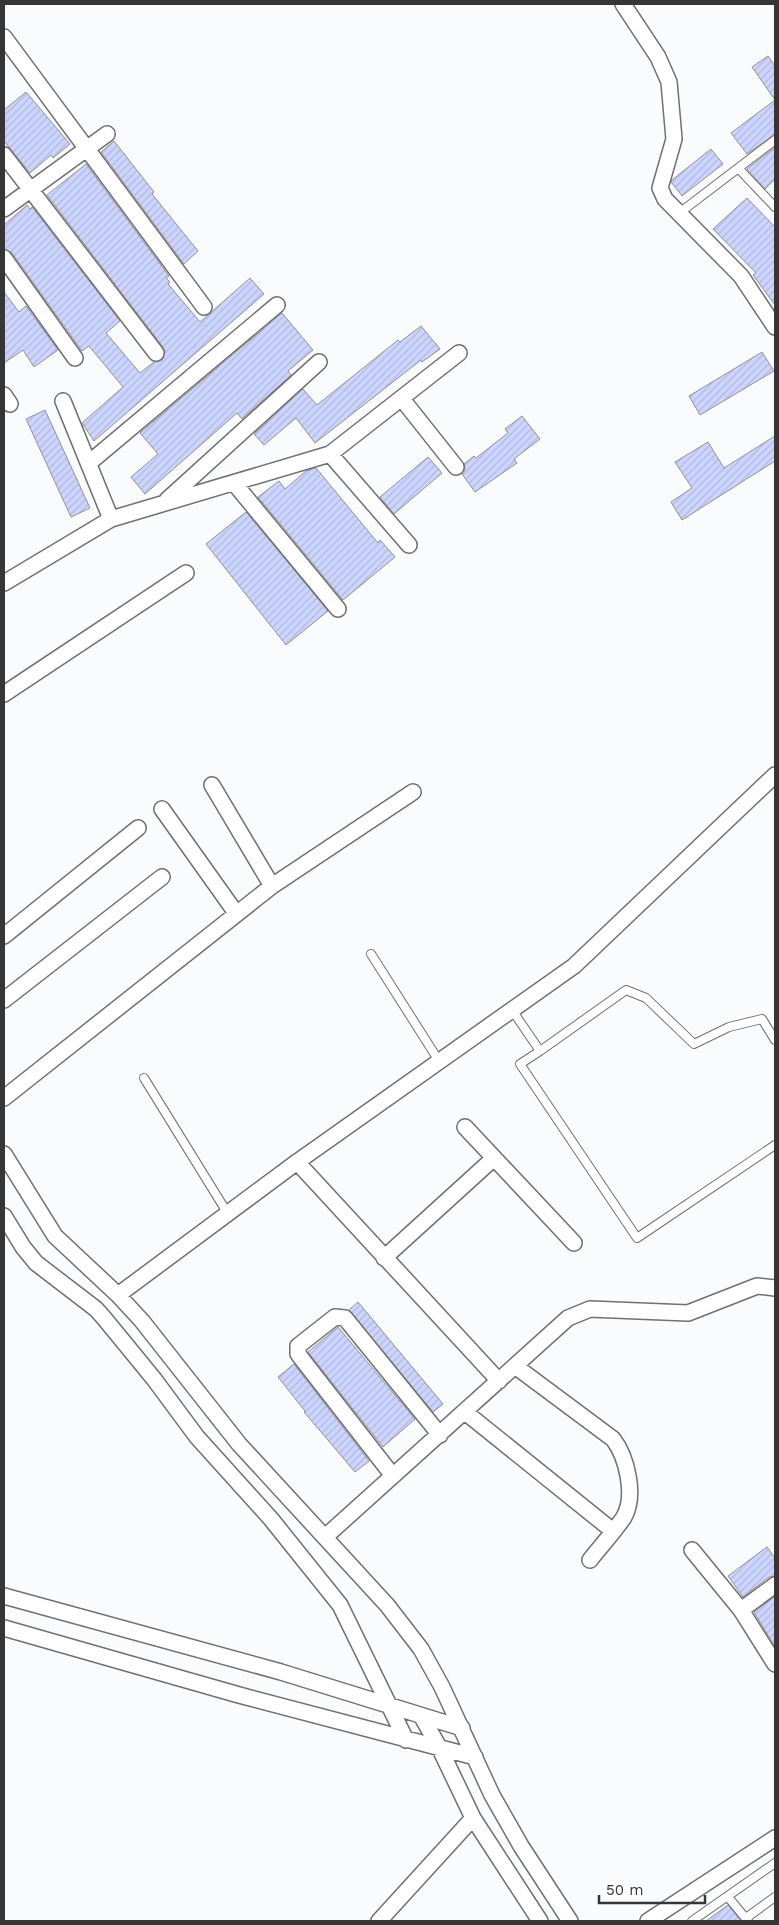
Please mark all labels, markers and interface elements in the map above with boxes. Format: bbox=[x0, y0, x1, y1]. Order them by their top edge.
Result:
scale bar bbox=[599, 1872, 705, 1904]
text: 50 m bbox=[606, 1881, 643, 1899]

